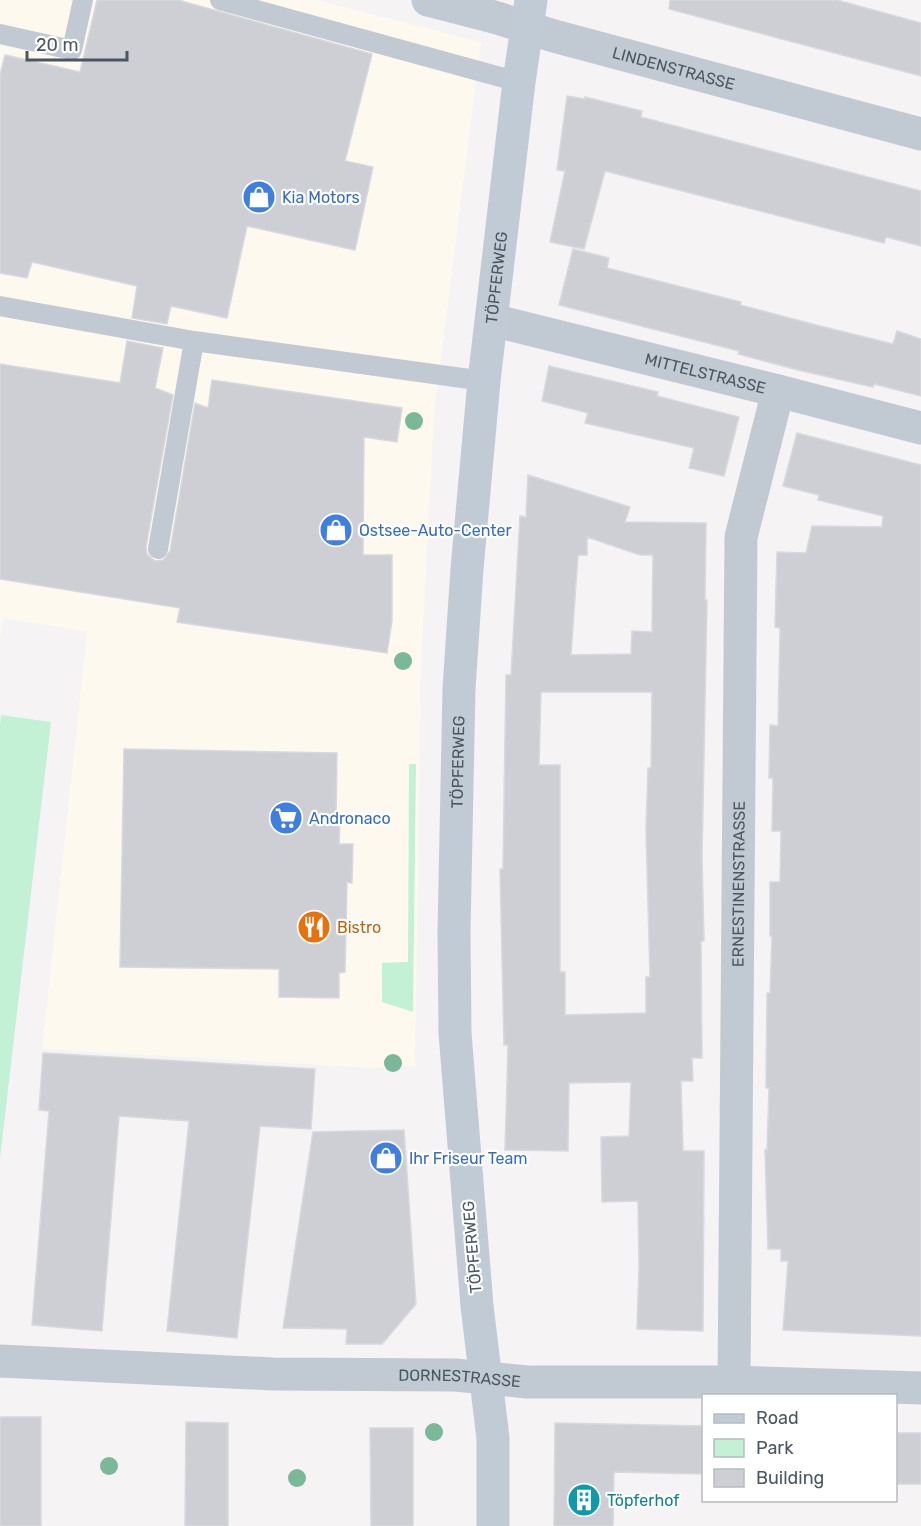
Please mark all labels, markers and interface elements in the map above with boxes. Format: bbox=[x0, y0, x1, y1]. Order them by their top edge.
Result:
scale bar bbox=[27, 24, 128, 62]
text: 20 m bbox=[36, 34, 78, 56]
street label: LINDENSTRASSE bbox=[610, 43, 737, 93]
shop icon: Kia Motors bbox=[241, 179, 277, 215]
place label: Kia Motors bbox=[282, 188, 360, 207]
street label: TÖPFERWEG bbox=[481, 230, 511, 325]
street label: MITTELSTRASSE bbox=[643, 349, 768, 397]
shop icon: Ostsee-Auto-Center bbox=[318, 512, 354, 548]
place label: Ostsee-Auto-Center bbox=[359, 521, 512, 540]
street label: TÖPFERWEG bbox=[447, 715, 468, 809]
supermarket icon: Andronaco bbox=[268, 800, 304, 836]
street label: ERNESTINENSTRASSE bbox=[728, 801, 748, 967]
place label: Andronaco bbox=[309, 809, 391, 828]
restaurant icon: Bistro bbox=[296, 909, 332, 945]
place label: Bistro bbox=[337, 918, 381, 937]
shop icon: Ihr Friseur Team bbox=[368, 1140, 404, 1176]
place label: Ihr Friseur Team bbox=[409, 1149, 528, 1168]
street label: TÖPFERWEG bbox=[458, 1200, 486, 1294]
street label: DORNESTRASSE bbox=[398, 1365, 522, 1391]
legend bbox=[702, 1394, 897, 1502]
text: Road bbox=[756, 1407, 799, 1429]
text: Park bbox=[756, 1437, 794, 1459]
text: Building bbox=[756, 1467, 824, 1489]
building icon: Töpferhof bbox=[566, 1482, 602, 1518]
place label: Töpferhof bbox=[607, 1491, 680, 1510]

